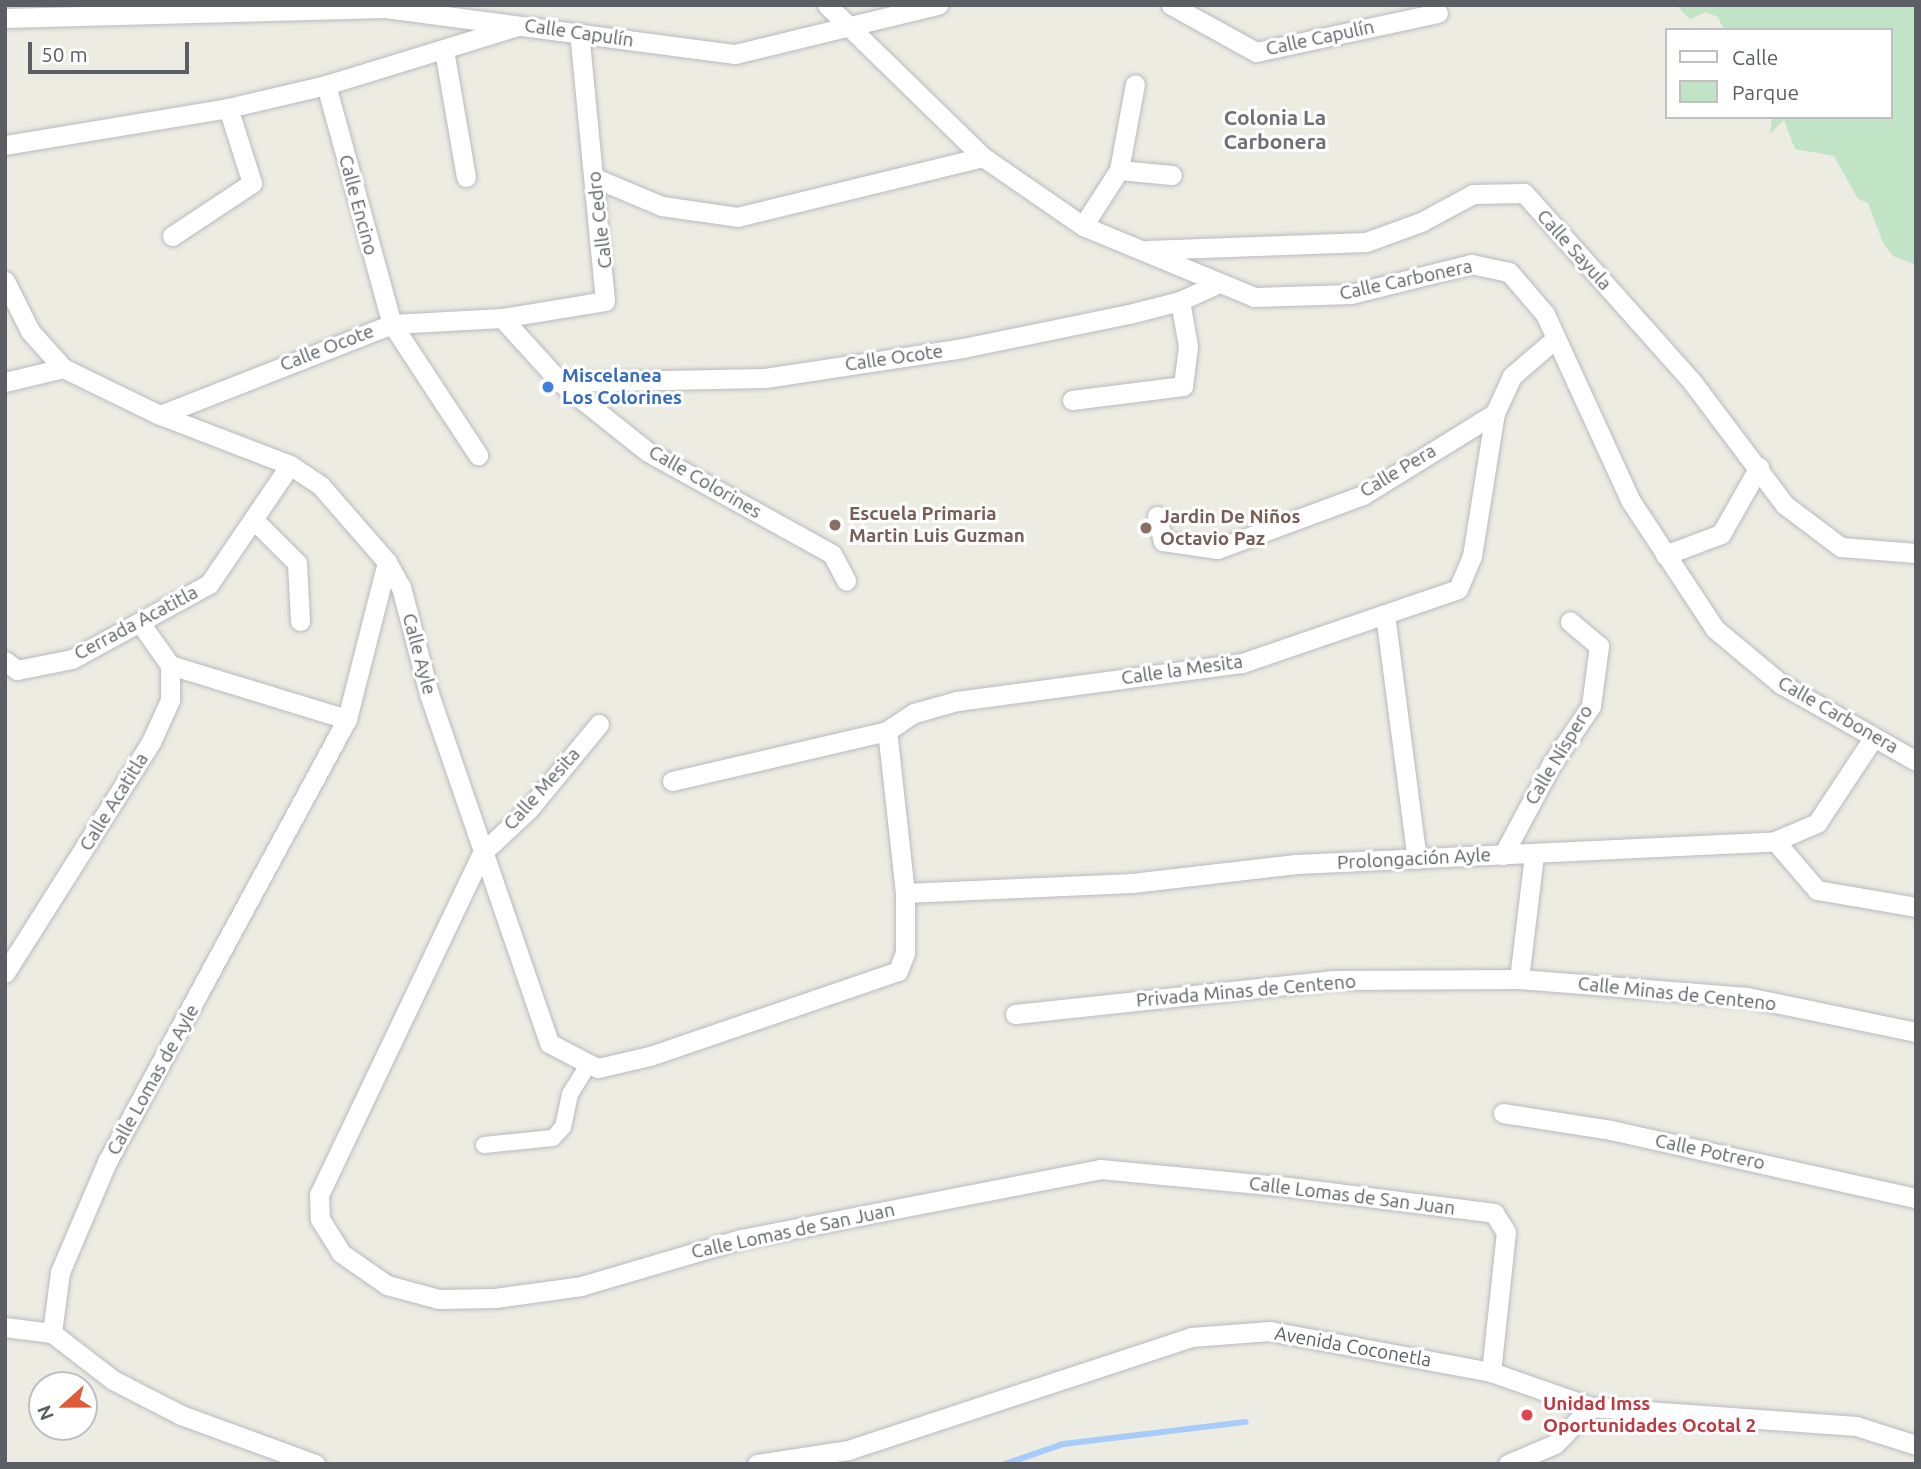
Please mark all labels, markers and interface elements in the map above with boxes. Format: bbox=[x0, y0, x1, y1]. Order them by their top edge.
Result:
street label: Calle Capulín bbox=[523, 14, 635, 52]
street label: Calle Capulín bbox=[1264, 15, 1376, 61]
scale bar bbox=[32, 28, 192, 72]
legend bbox=[1666, 28, 1893, 119]
text: 50 m bbox=[41, 42, 88, 66]
text: Calle bbox=[1732, 45, 1778, 69]
text: Parque bbox=[1732, 80, 1799, 104]
district label: Colonia La Carbonera bbox=[1223, 104, 1327, 154]
street label: Calle Encino bbox=[334, 152, 382, 258]
street label: Calle Cedro bbox=[583, 170, 617, 270]
street label: Calle Sayula bbox=[1532, 205, 1616, 295]
street label: Calle Carbonera bbox=[1337, 255, 1475, 305]
street label: Calle Ocote bbox=[277, 320, 377, 376]
street label: Calle Ocote bbox=[844, 340, 944, 376]
place label: Miscelanea Los Colorines bbox=[562, 365, 682, 409]
marker: Miscelanea Los Colorines bbox=[540, 379, 556, 395]
street label: Calle Pera bbox=[1356, 439, 1440, 503]
street label: Calle Colorines bbox=[645, 441, 765, 523]
place label: Escuela Primaria Martin Luis Guzman bbox=[849, 503, 1025, 547]
place label: Jardin De Niños Octavio Paz bbox=[1160, 506, 1300, 550]
marker: Escuela Primaria Martin Luis Guzman bbox=[827, 517, 843, 533]
marker: Jardin De Niños Octavio Paz bbox=[1138, 520, 1154, 536]
street label: Cerrada Acatitla bbox=[70, 581, 202, 665]
street label: Calle Ayle bbox=[397, 611, 441, 697]
street label: Calle la Mesita bbox=[1120, 650, 1244, 690]
street label: Calle Carbonera bbox=[1774, 671, 1902, 759]
street label: Calle Níspero bbox=[1520, 701, 1598, 809]
street label: Calle Mesita bbox=[499, 743, 585, 835]
street label: Calle Acatitla bbox=[75, 749, 153, 855]
street label: Prolongación Ayle bbox=[1337, 844, 1491, 874]
street label: Privada Minas de Centeno bbox=[1135, 970, 1357, 1012]
street label: Calle Minas de Centeno bbox=[1577, 972, 1777, 1016]
street label: Calle Lomas de Ayle bbox=[102, 1001, 204, 1159]
street label: Calle Potrero bbox=[1653, 1129, 1767, 1175]
street label: Calle Lomas de San Juan bbox=[1248, 1172, 1456, 1220]
street label: Calle Lomas de San Juan bbox=[689, 1198, 897, 1264]
street label: Avenida Coconetla bbox=[1273, 1322, 1433, 1372]
north arrow bbox=[28, 1371, 98, 1441]
place label: Unidad Imss Oportunidades Ocotal 2 bbox=[1543, 1393, 1756, 1437]
text: N bbox=[32, 1402, 58, 1423]
marker: Unidad Imss Oportunidades Ocotal 2 bbox=[1517, 1405, 1537, 1425]

